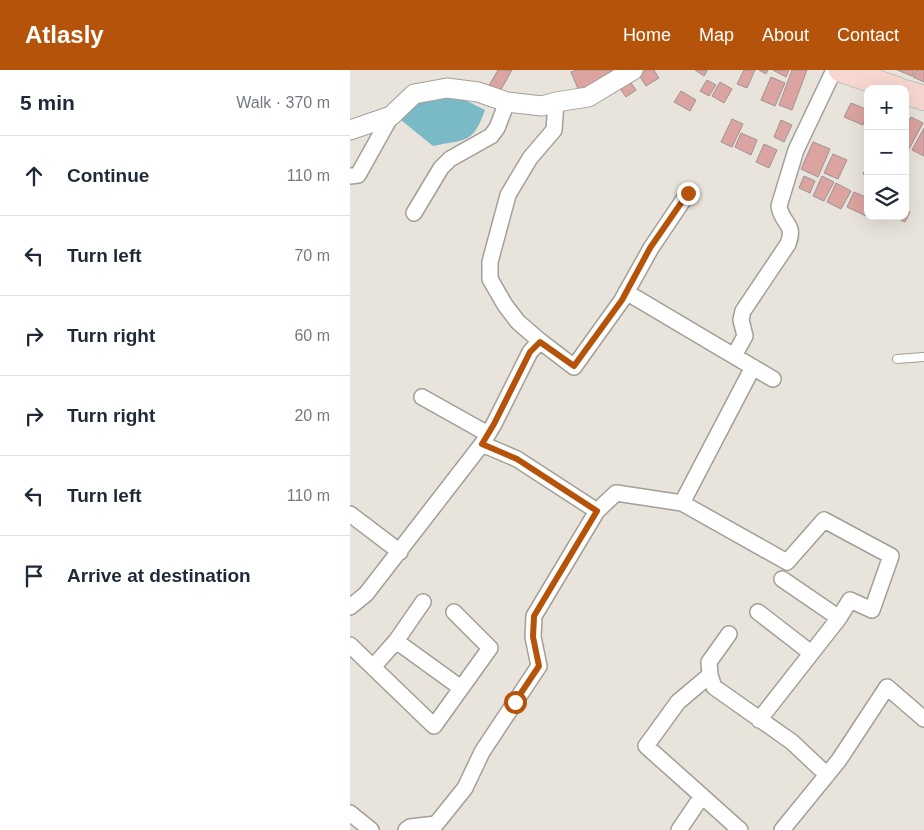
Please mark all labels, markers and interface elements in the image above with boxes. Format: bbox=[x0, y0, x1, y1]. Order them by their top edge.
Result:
text: Atlasly bbox=[25, 21, 104, 48]
text: Home bbox=[623, 25, 671, 45]
text: Map bbox=[699, 25, 734, 45]
text: About bbox=[762, 25, 809, 45]
text: Contact bbox=[837, 25, 899, 45]
map controls bbox=[864, 85, 909, 220]
button: + bbox=[864, 85, 909, 130]
text: 5 min bbox=[20, 91, 75, 114]
text: Walk · 370 m bbox=[236, 94, 330, 111]
button: − bbox=[864, 130, 909, 175]
icon: ahead bbox=[20, 162, 48, 190]
text: Continue bbox=[67, 165, 149, 186]
text: 110 m bbox=[287, 167, 330, 184]
button: layers bbox=[864, 175, 909, 220]
route end bbox=[677, 182, 700, 205]
icon: left bbox=[20, 242, 48, 270]
text: Turn left bbox=[67, 245, 142, 266]
text: 70 m bbox=[294, 247, 330, 264]
icon: right bbox=[20, 322, 48, 350]
text: Turn right bbox=[67, 325, 155, 346]
text: 60 m bbox=[294, 327, 330, 344]
icon: right bbox=[20, 402, 48, 430]
text: Turn right bbox=[67, 405, 155, 426]
text: 20 m bbox=[294, 407, 330, 424]
icon: left bbox=[20, 482, 48, 510]
text: Turn left bbox=[67, 485, 142, 506]
text: 110 m bbox=[287, 487, 330, 504]
icon: arrive bbox=[20, 562, 48, 590]
text: Arrive at destination bbox=[67, 565, 251, 586]
route start bbox=[504, 691, 527, 714]

